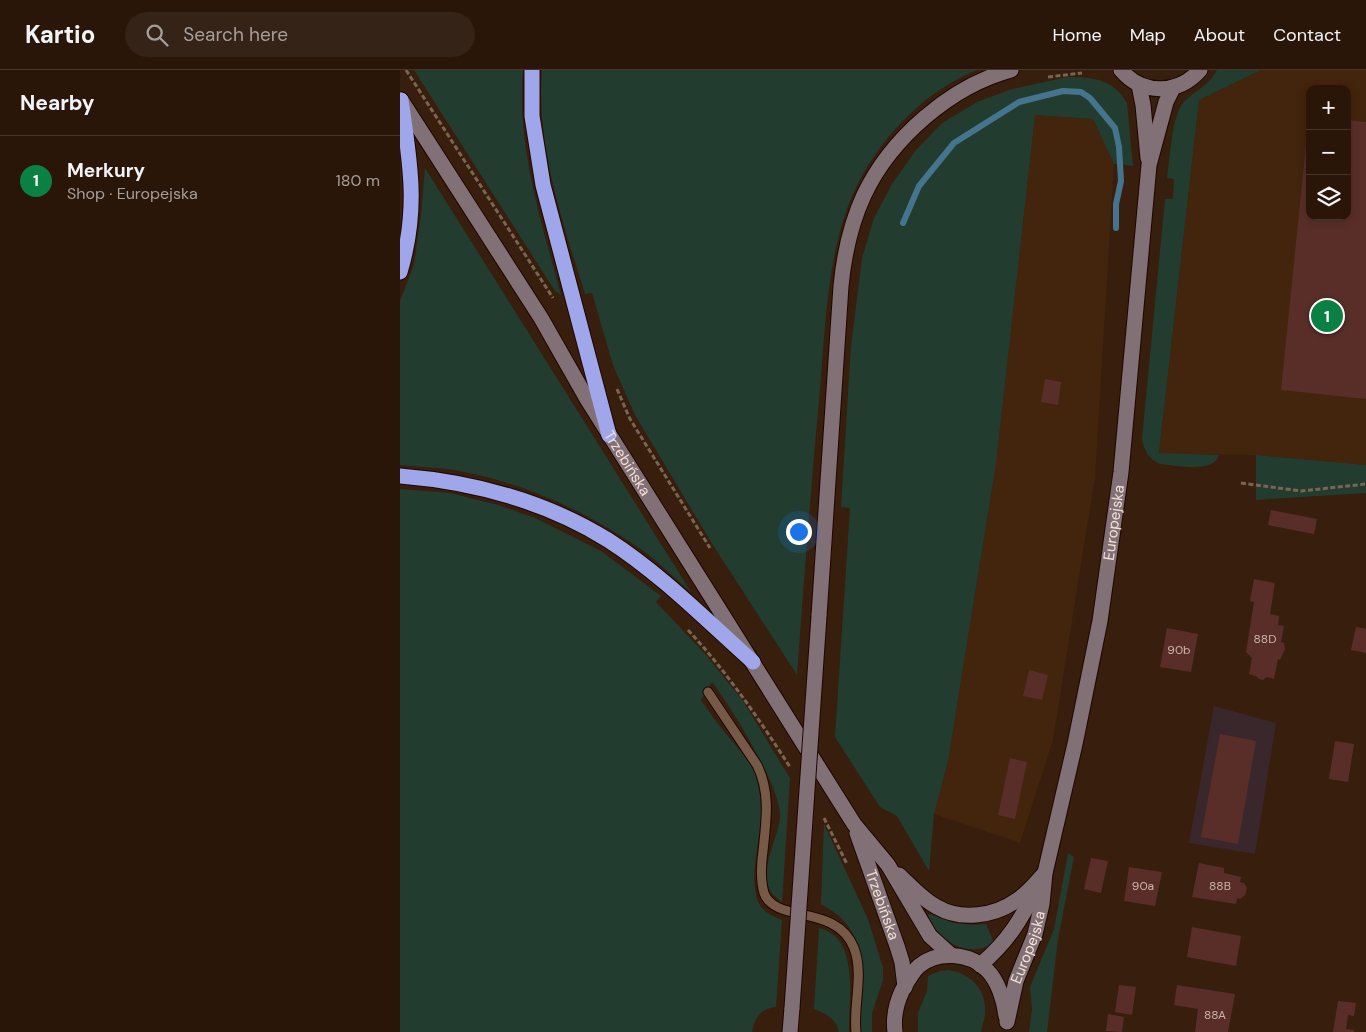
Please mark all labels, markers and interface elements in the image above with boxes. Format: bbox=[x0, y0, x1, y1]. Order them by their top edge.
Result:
search box bbox=[125, 12, 475, 57]
text: Kartio bbox=[25, 19, 95, 50]
icon: search bbox=[143, 21, 171, 49]
text: Search here bbox=[183, 22, 288, 47]
text: Home bbox=[1052, 23, 1102, 47]
text: Map bbox=[1130, 23, 1166, 47]
text: About bbox=[1194, 23, 1245, 47]
text: Contact bbox=[1273, 23, 1341, 47]
map controls bbox=[1306, 85, 1351, 220]
button: + bbox=[1306, 85, 1351, 130]
text: Nearby bbox=[20, 89, 94, 117]
button: − bbox=[1306, 130, 1351, 175]
text: Merkury bbox=[67, 158, 145, 183]
text: 1 bbox=[33, 170, 39, 191]
text: 180 m bbox=[336, 170, 380, 191]
button: layers bbox=[1306, 175, 1351, 220]
text: Shop · Europejska bbox=[67, 183, 198, 204]
pin: 1 bbox=[1311, 297, 1343, 335]
street label: Trzebińska bbox=[599, 427, 655, 500]
street label: Europejska bbox=[1099, 483, 1129, 562]
your location bbox=[786, 519, 812, 545]
house number: 88D bbox=[1254, 631, 1276, 647]
house number: 90b bbox=[1167, 642, 1191, 658]
street label: Trzebińska bbox=[861, 867, 904, 943]
house number: 90a bbox=[1132, 878, 1154, 894]
house number: 88B bbox=[1209, 878, 1231, 894]
street label: Europejska bbox=[1006, 909, 1050, 987]
house number: 88A bbox=[1204, 1007, 1226, 1023]

